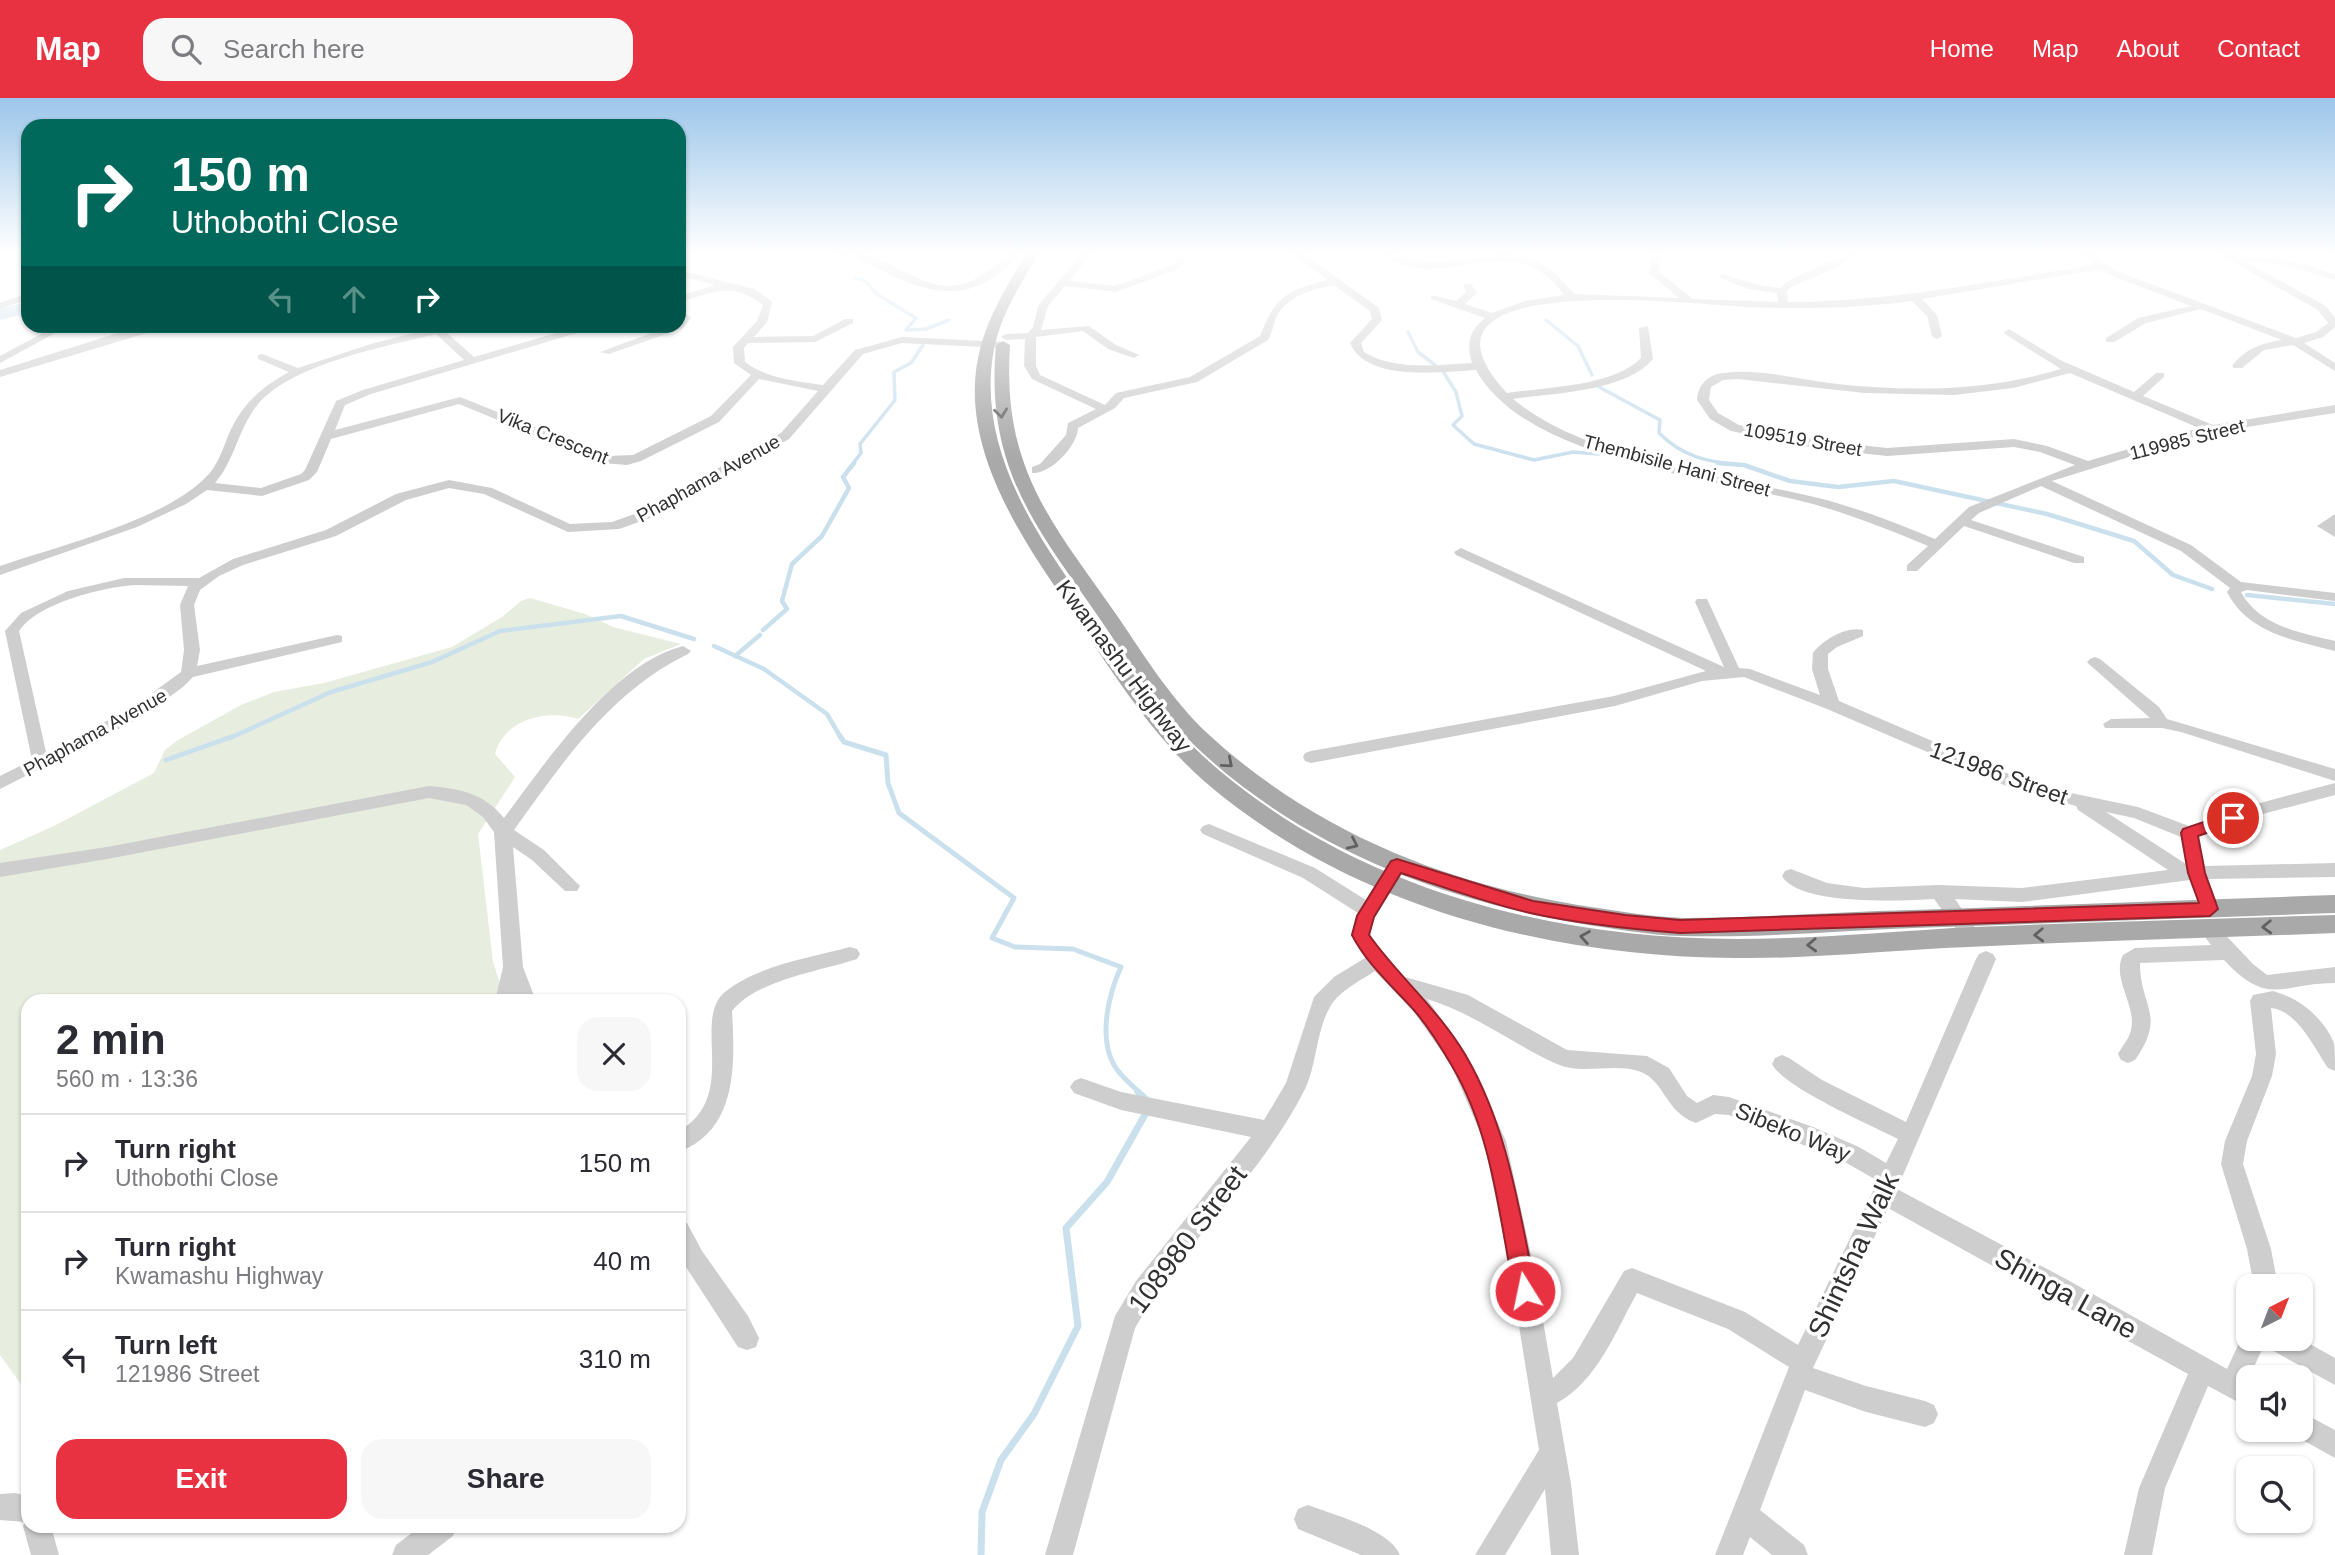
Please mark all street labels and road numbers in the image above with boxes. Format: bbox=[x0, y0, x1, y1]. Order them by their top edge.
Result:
street label: Vika Crescent bbox=[494, 405, 612, 469]
street label: 119985 Street bbox=[2127, 415, 2248, 464]
street label: 109519 Street bbox=[1742, 419, 1864, 460]
street label: Phaphama Avenue bbox=[633, 430, 783, 526]
street label: Thembisile Hani Street bbox=[1581, 430, 1773, 501]
street label: Kwamashu Highway bbox=[1051, 575, 1197, 757]
street label: Phaphama Avenue bbox=[20, 684, 170, 780]
street label: 121986 Street bbox=[1927, 736, 2072, 810]
street label: Sibeko Way bbox=[1732, 1097, 1855, 1167]
street label: 108980 Street bbox=[1122, 1160, 1253, 1319]
street label: Shintsha Walk bbox=[1802, 1167, 1906, 1342]
street label: Shinga Lane bbox=[1989, 1242, 2142, 1345]

